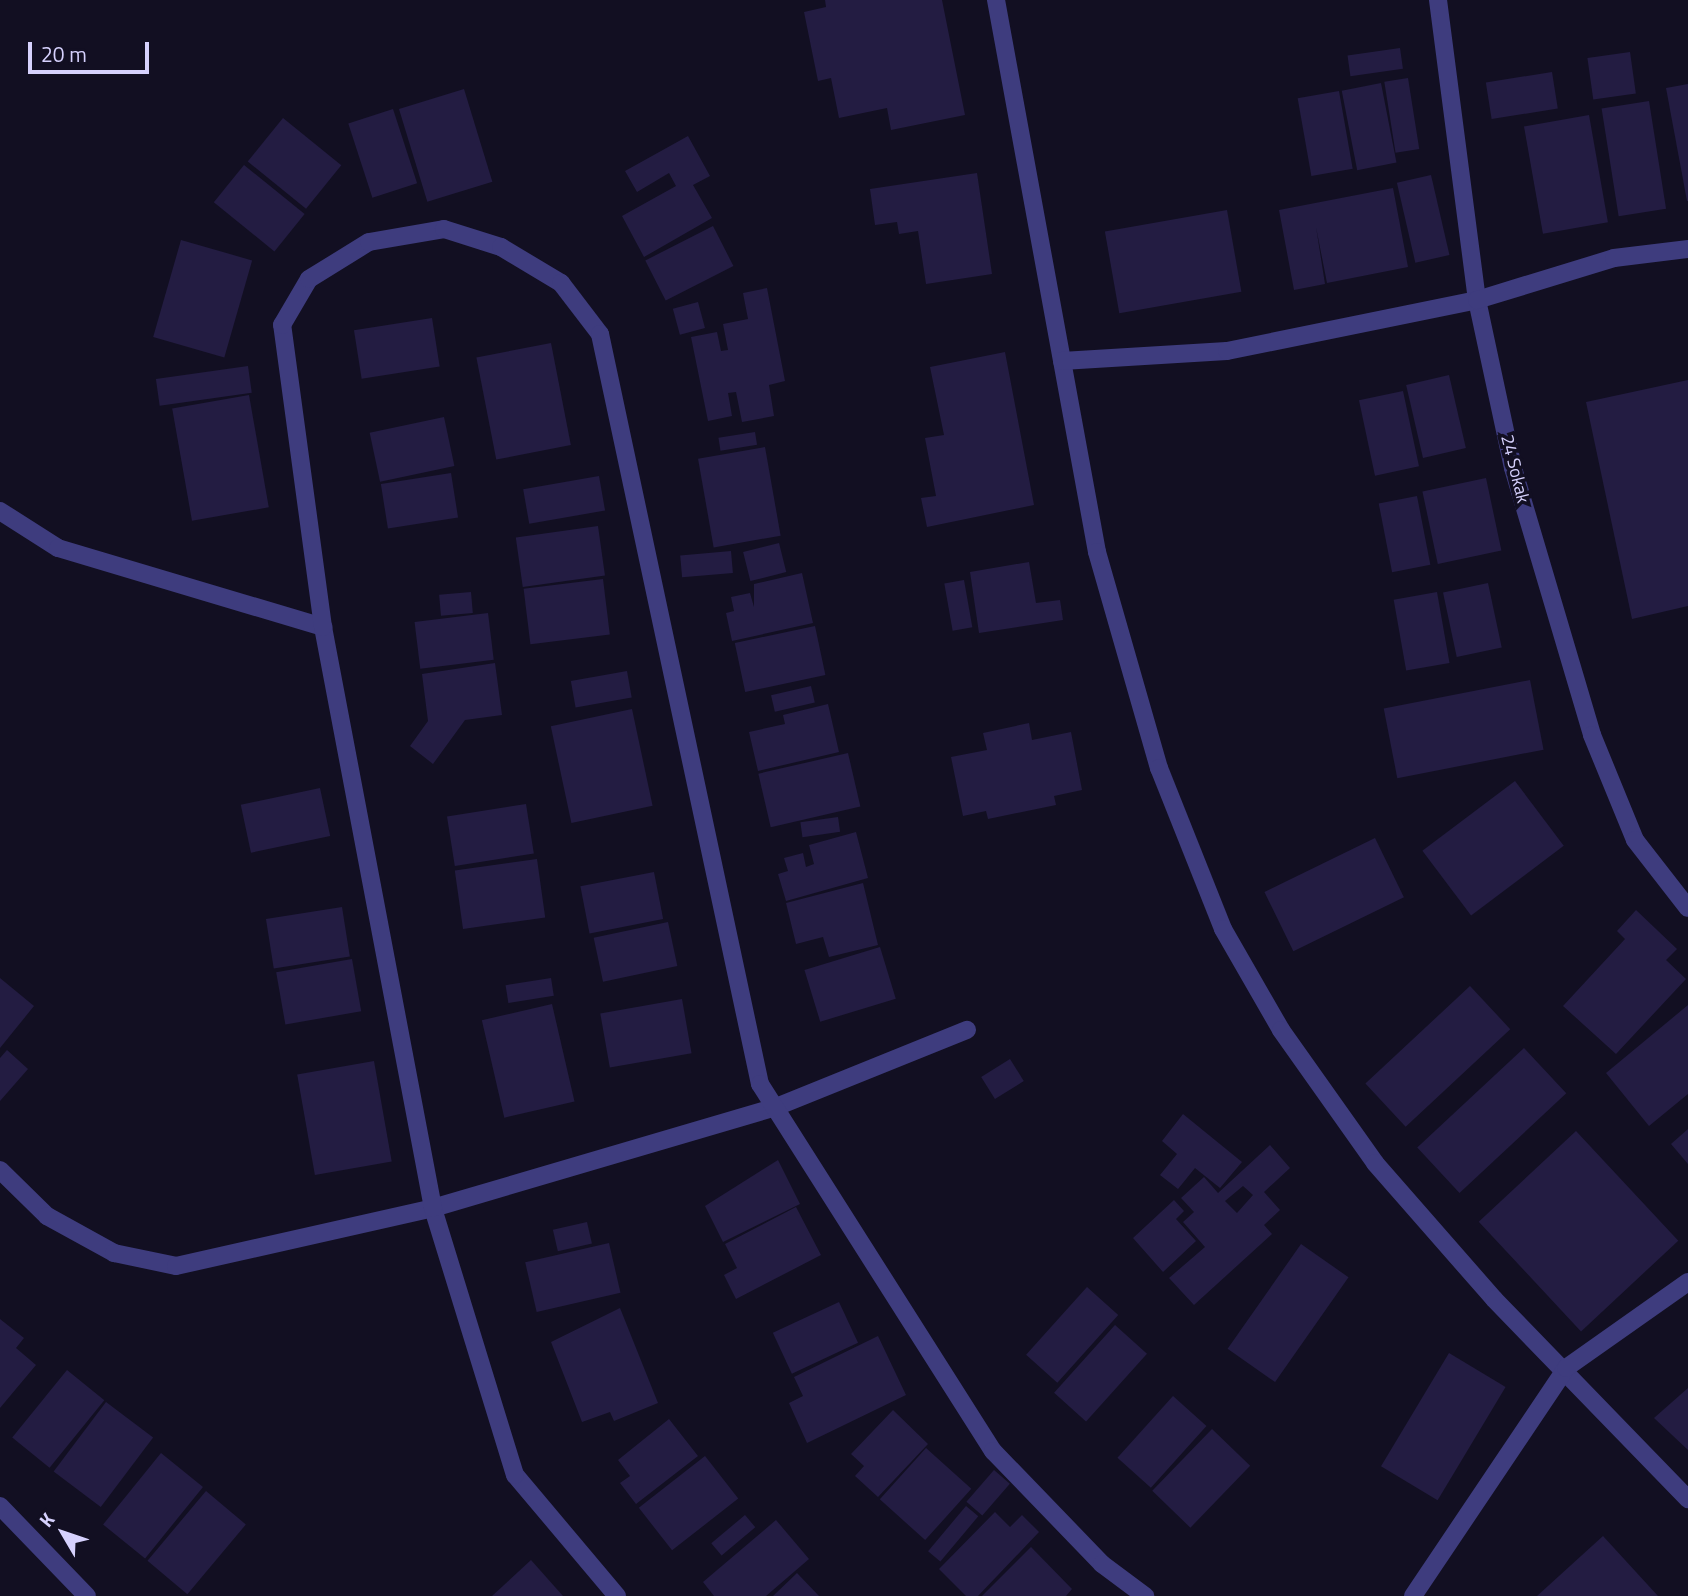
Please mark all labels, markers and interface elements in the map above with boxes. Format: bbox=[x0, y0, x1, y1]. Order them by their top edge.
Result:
scale bar bbox=[32, 28, 152, 72]
text: 20 m bbox=[41, 38, 87, 70]
street label: 24 Sokak bbox=[1496, 433, 1534, 505]
north arrow bbox=[28, 1498, 98, 1568]
text: K bbox=[31, 1506, 61, 1533]

